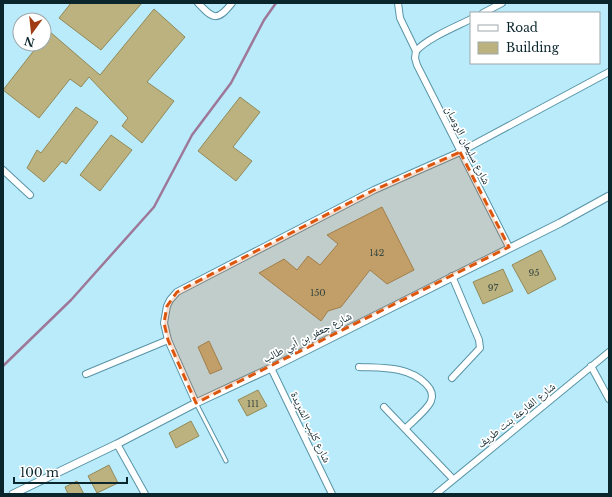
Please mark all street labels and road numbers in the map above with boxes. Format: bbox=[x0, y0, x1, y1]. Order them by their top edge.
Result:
street label: شارع سليمان الروسان bbox=[442, 104, 494, 186]
street label: شارع جعفر بن أبي طالب bbox=[260, 309, 355, 367]
street label: شارع الفارعة بنت طريف bbox=[474, 379, 558, 451]
street label: شارع كليب الشريدة bbox=[288, 389, 334, 465]

